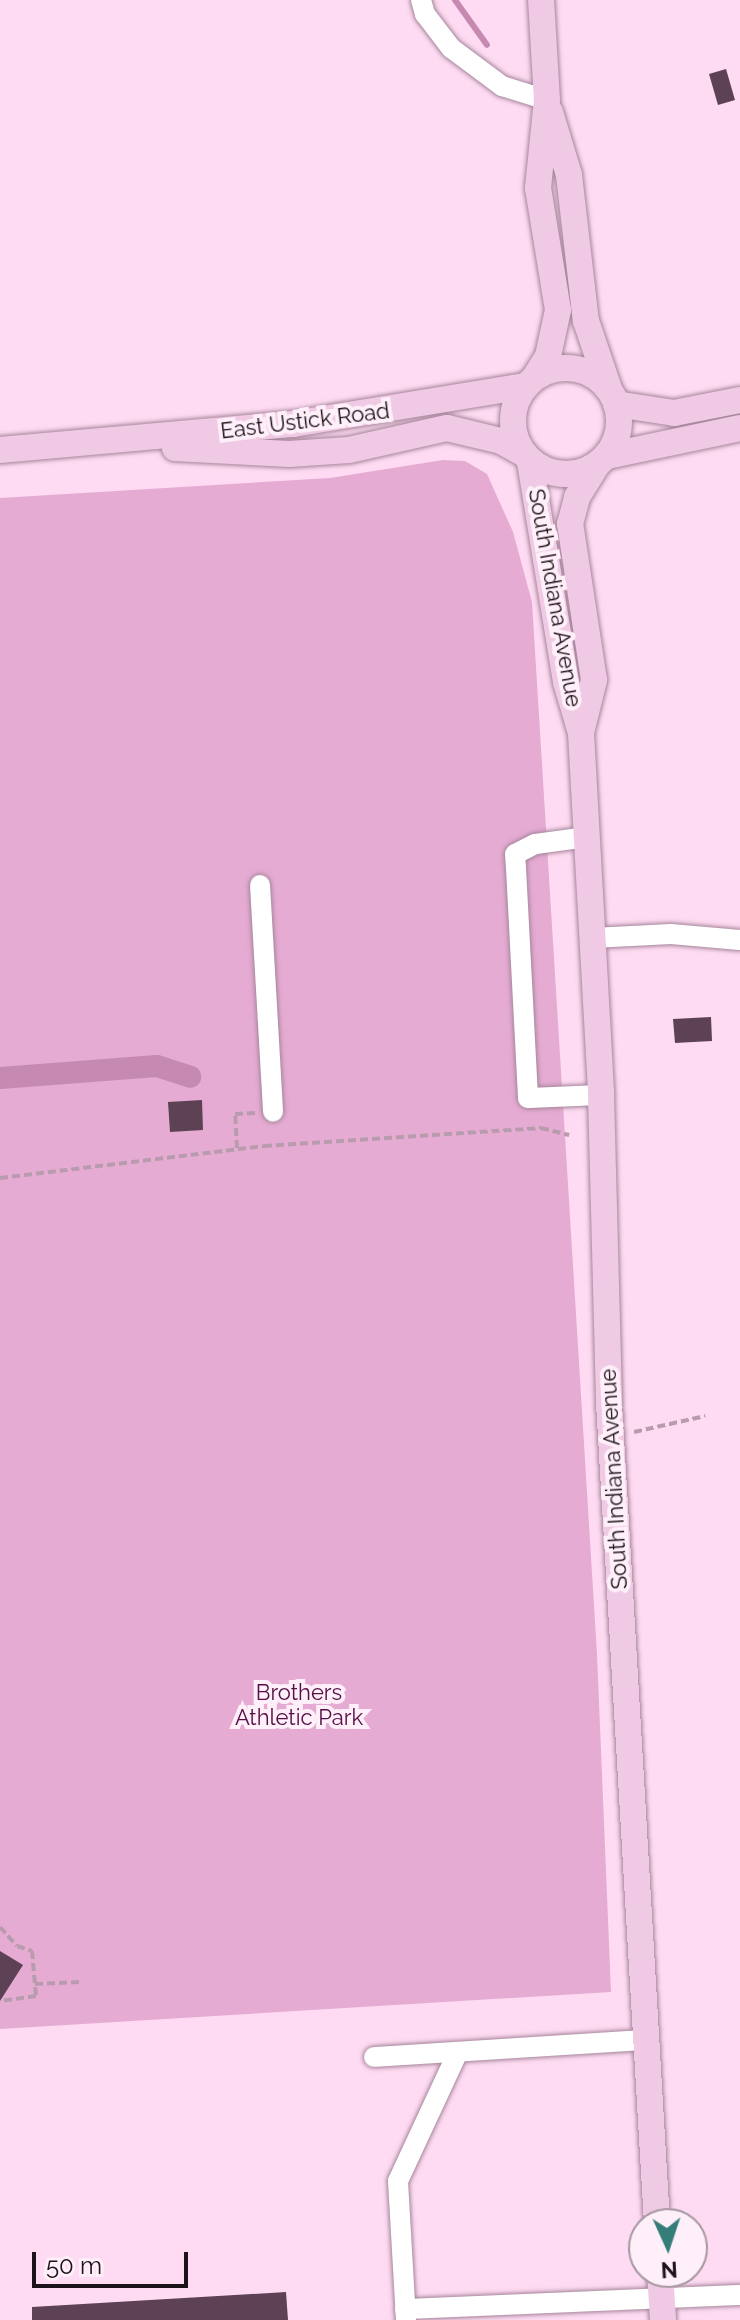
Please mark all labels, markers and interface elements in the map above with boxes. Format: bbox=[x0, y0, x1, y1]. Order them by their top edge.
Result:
street label: East Ustick Road bbox=[219, 398, 391, 444]
street label: South Indiana Avenue bbox=[523, 487, 587, 709]
street label: South Indiana Avenue bbox=[595, 1368, 633, 1590]
park label: Brothers Athletic Park bbox=[235, 1679, 363, 1730]
north arrow bbox=[628, 2208, 708, 2288]
scale bar bbox=[36, 2236, 192, 2286]
text: 50 m bbox=[46, 2251, 102, 2280]
text: N bbox=[660, 2257, 678, 2283]

